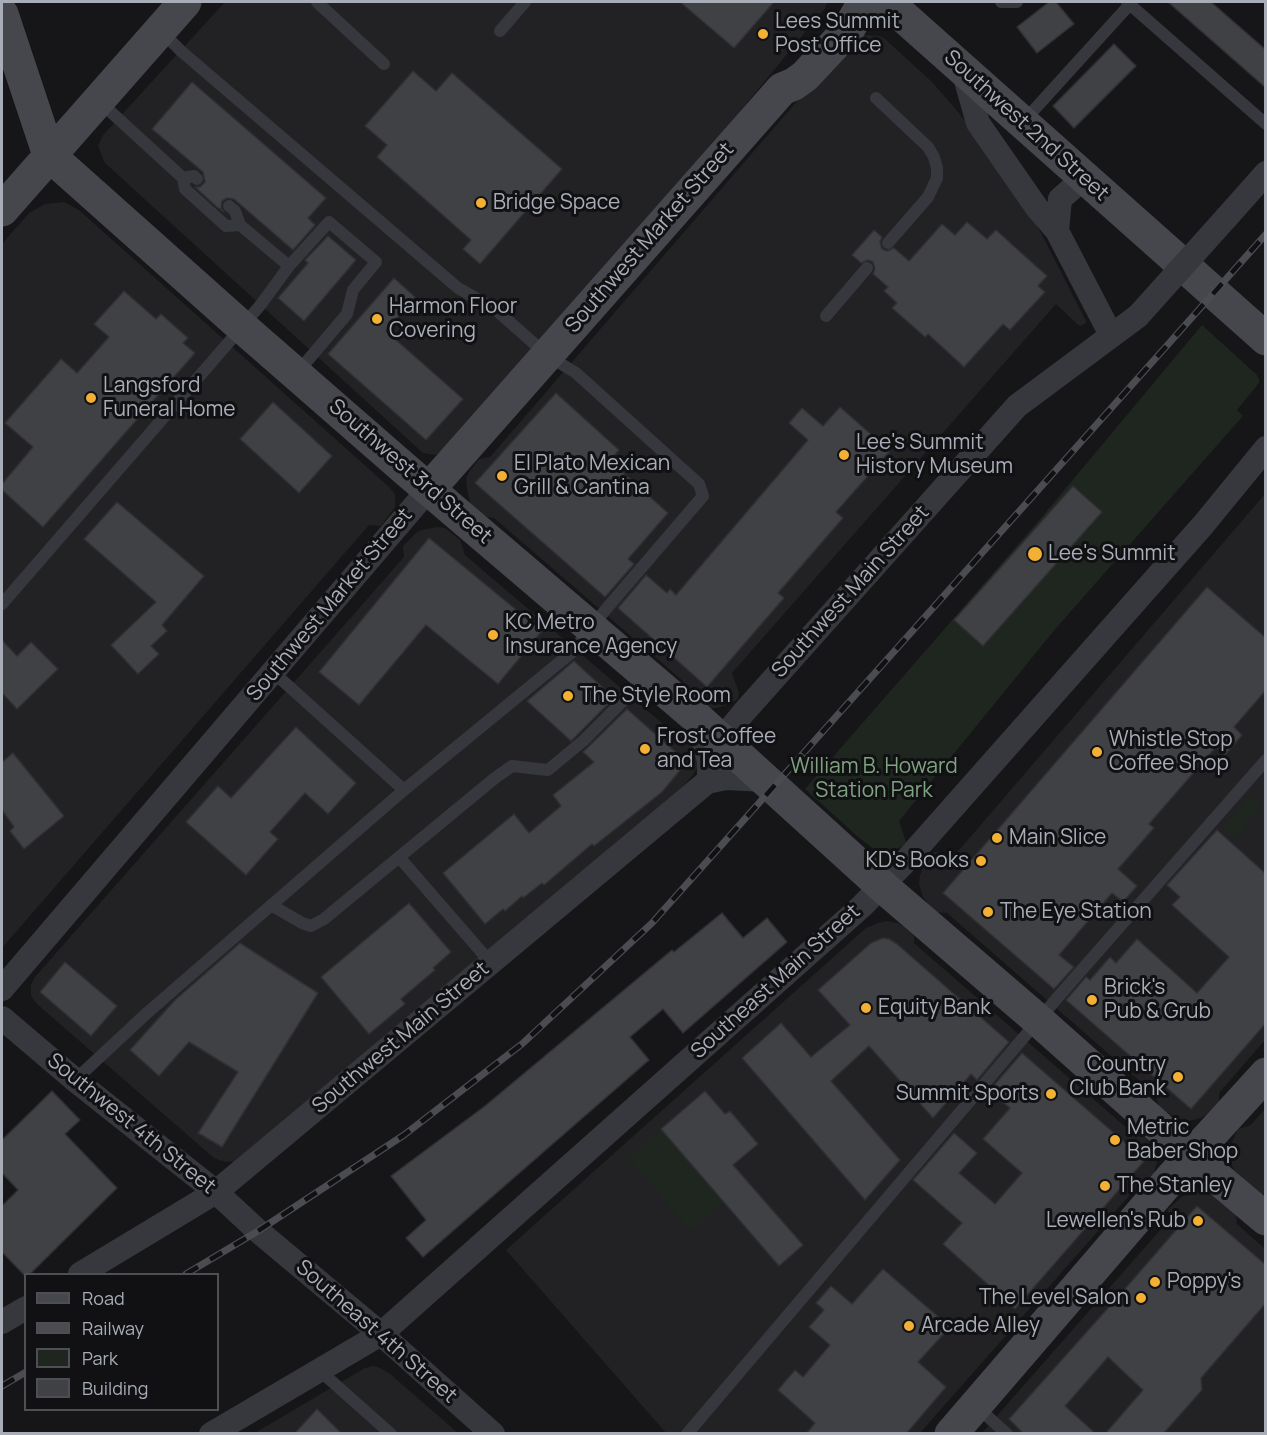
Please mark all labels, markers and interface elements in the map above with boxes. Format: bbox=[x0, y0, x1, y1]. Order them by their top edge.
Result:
place label: Lees Summit Post Office bbox=[775, 9, 900, 59]
marker: Lees Summit Post Office bbox=[756, 27, 770, 41]
street label: Southwest 2nd Street bbox=[938, 45, 1114, 207]
street label: Southwest Market Street bbox=[560, 138, 740, 338]
place label: Bridge Space bbox=[493, 190, 620, 216]
marker: Bridge Space bbox=[474, 196, 488, 210]
place label: Harmon Floor Covering bbox=[389, 294, 517, 344]
marker: Harmon Floor Covering bbox=[370, 312, 384, 326]
place label: Langsford Funeral Home bbox=[103, 373, 235, 423]
marker: Langsford Funeral Home bbox=[84, 391, 98, 405]
street label: Southwest 3rd Street bbox=[323, 394, 497, 550]
place label: Lee's Summit History Museum bbox=[856, 430, 1013, 480]
marker: Lee's Summit History Museum bbox=[837, 448, 851, 462]
place label: El Plato Mexican Grill & Cantina bbox=[514, 451, 670, 501]
marker: El Plato Mexican Grill & Cantina bbox=[495, 469, 509, 483]
street label: Southwest Main Street bbox=[767, 501, 935, 683]
street label: Southwest Market Street bbox=[242, 503, 418, 707]
place label: Lee's Summit bbox=[1048, 541, 1176, 567]
marker: Lee's Summit bbox=[1026, 545, 1044, 563]
place label: KC Metro Insurance Agency bbox=[505, 610, 677, 660]
marker: KC Metro Insurance Agency bbox=[486, 628, 500, 642]
place label: The Style Room bbox=[580, 683, 731, 709]
marker: The Style Room bbox=[561, 689, 575, 703]
place label: Frost Coffee and Tea bbox=[657, 724, 776, 774]
place label: Whistle Stop Coffee Shop bbox=[1109, 727, 1233, 777]
marker: Frost Coffee and Tea bbox=[638, 742, 652, 756]
marker: Whistle Stop Coffee Shop bbox=[1090, 745, 1104, 759]
park label: William B. Howard Station Park bbox=[790, 754, 958, 804]
place label: Main Slice bbox=[1009, 825, 1106, 851]
marker: Main Slice bbox=[990, 831, 1004, 845]
place label: KD's Books bbox=[865, 848, 969, 874]
marker: KD's Books bbox=[974, 854, 988, 868]
street label: Southeast Main Street bbox=[686, 899, 866, 1065]
place label: The Eye Station bbox=[1000, 899, 1152, 925]
marker: The Eye Station bbox=[981, 905, 995, 919]
street label: Southwest Main Street bbox=[308, 957, 494, 1119]
place label: Brick's Pub & Grub bbox=[1104, 975, 1211, 1025]
marker: Brick's Pub & Grub bbox=[1085, 993, 1099, 1007]
place label: Equity Bank bbox=[878, 995, 991, 1021]
marker: Equity Bank bbox=[859, 1001, 873, 1015]
street label: Southwest 4th Street bbox=[42, 1048, 220, 1200]
place label: Country Club Bank bbox=[1070, 1052, 1166, 1102]
marker: Country Club Bank bbox=[1171, 1070, 1185, 1084]
place label: Summit Sports bbox=[896, 1081, 1039, 1107]
marker: Summit Sports bbox=[1044, 1087, 1058, 1101]
place label: Metric Baber Shop bbox=[1127, 1115, 1238, 1165]
marker: Metric Baber Shop bbox=[1108, 1133, 1122, 1147]
place label: The Stanley bbox=[1117, 1173, 1232, 1199]
marker: The Stanley bbox=[1098, 1179, 1112, 1193]
place label: Lewellen's Rub bbox=[1046, 1208, 1186, 1234]
marker: Lewellen's Rub bbox=[1191, 1214, 1205, 1228]
street label: Southeast 4th Street bbox=[290, 1255, 462, 1409]
place label: Poppy's bbox=[1167, 1269, 1241, 1295]
legend bbox=[24, 1273, 219, 1411]
marker: Poppy's bbox=[1148, 1275, 1162, 1289]
place label: The Level Salon bbox=[979, 1285, 1129, 1311]
text: Road bbox=[82, 1286, 125, 1310]
marker: The Level Salon bbox=[1134, 1291, 1148, 1305]
place label: Arcade Alley bbox=[921, 1313, 1040, 1339]
text: Railway bbox=[82, 1316, 144, 1340]
marker: Arcade Alley bbox=[902, 1319, 916, 1333]
text: Park bbox=[82, 1346, 118, 1370]
text: Building bbox=[82, 1376, 148, 1400]

